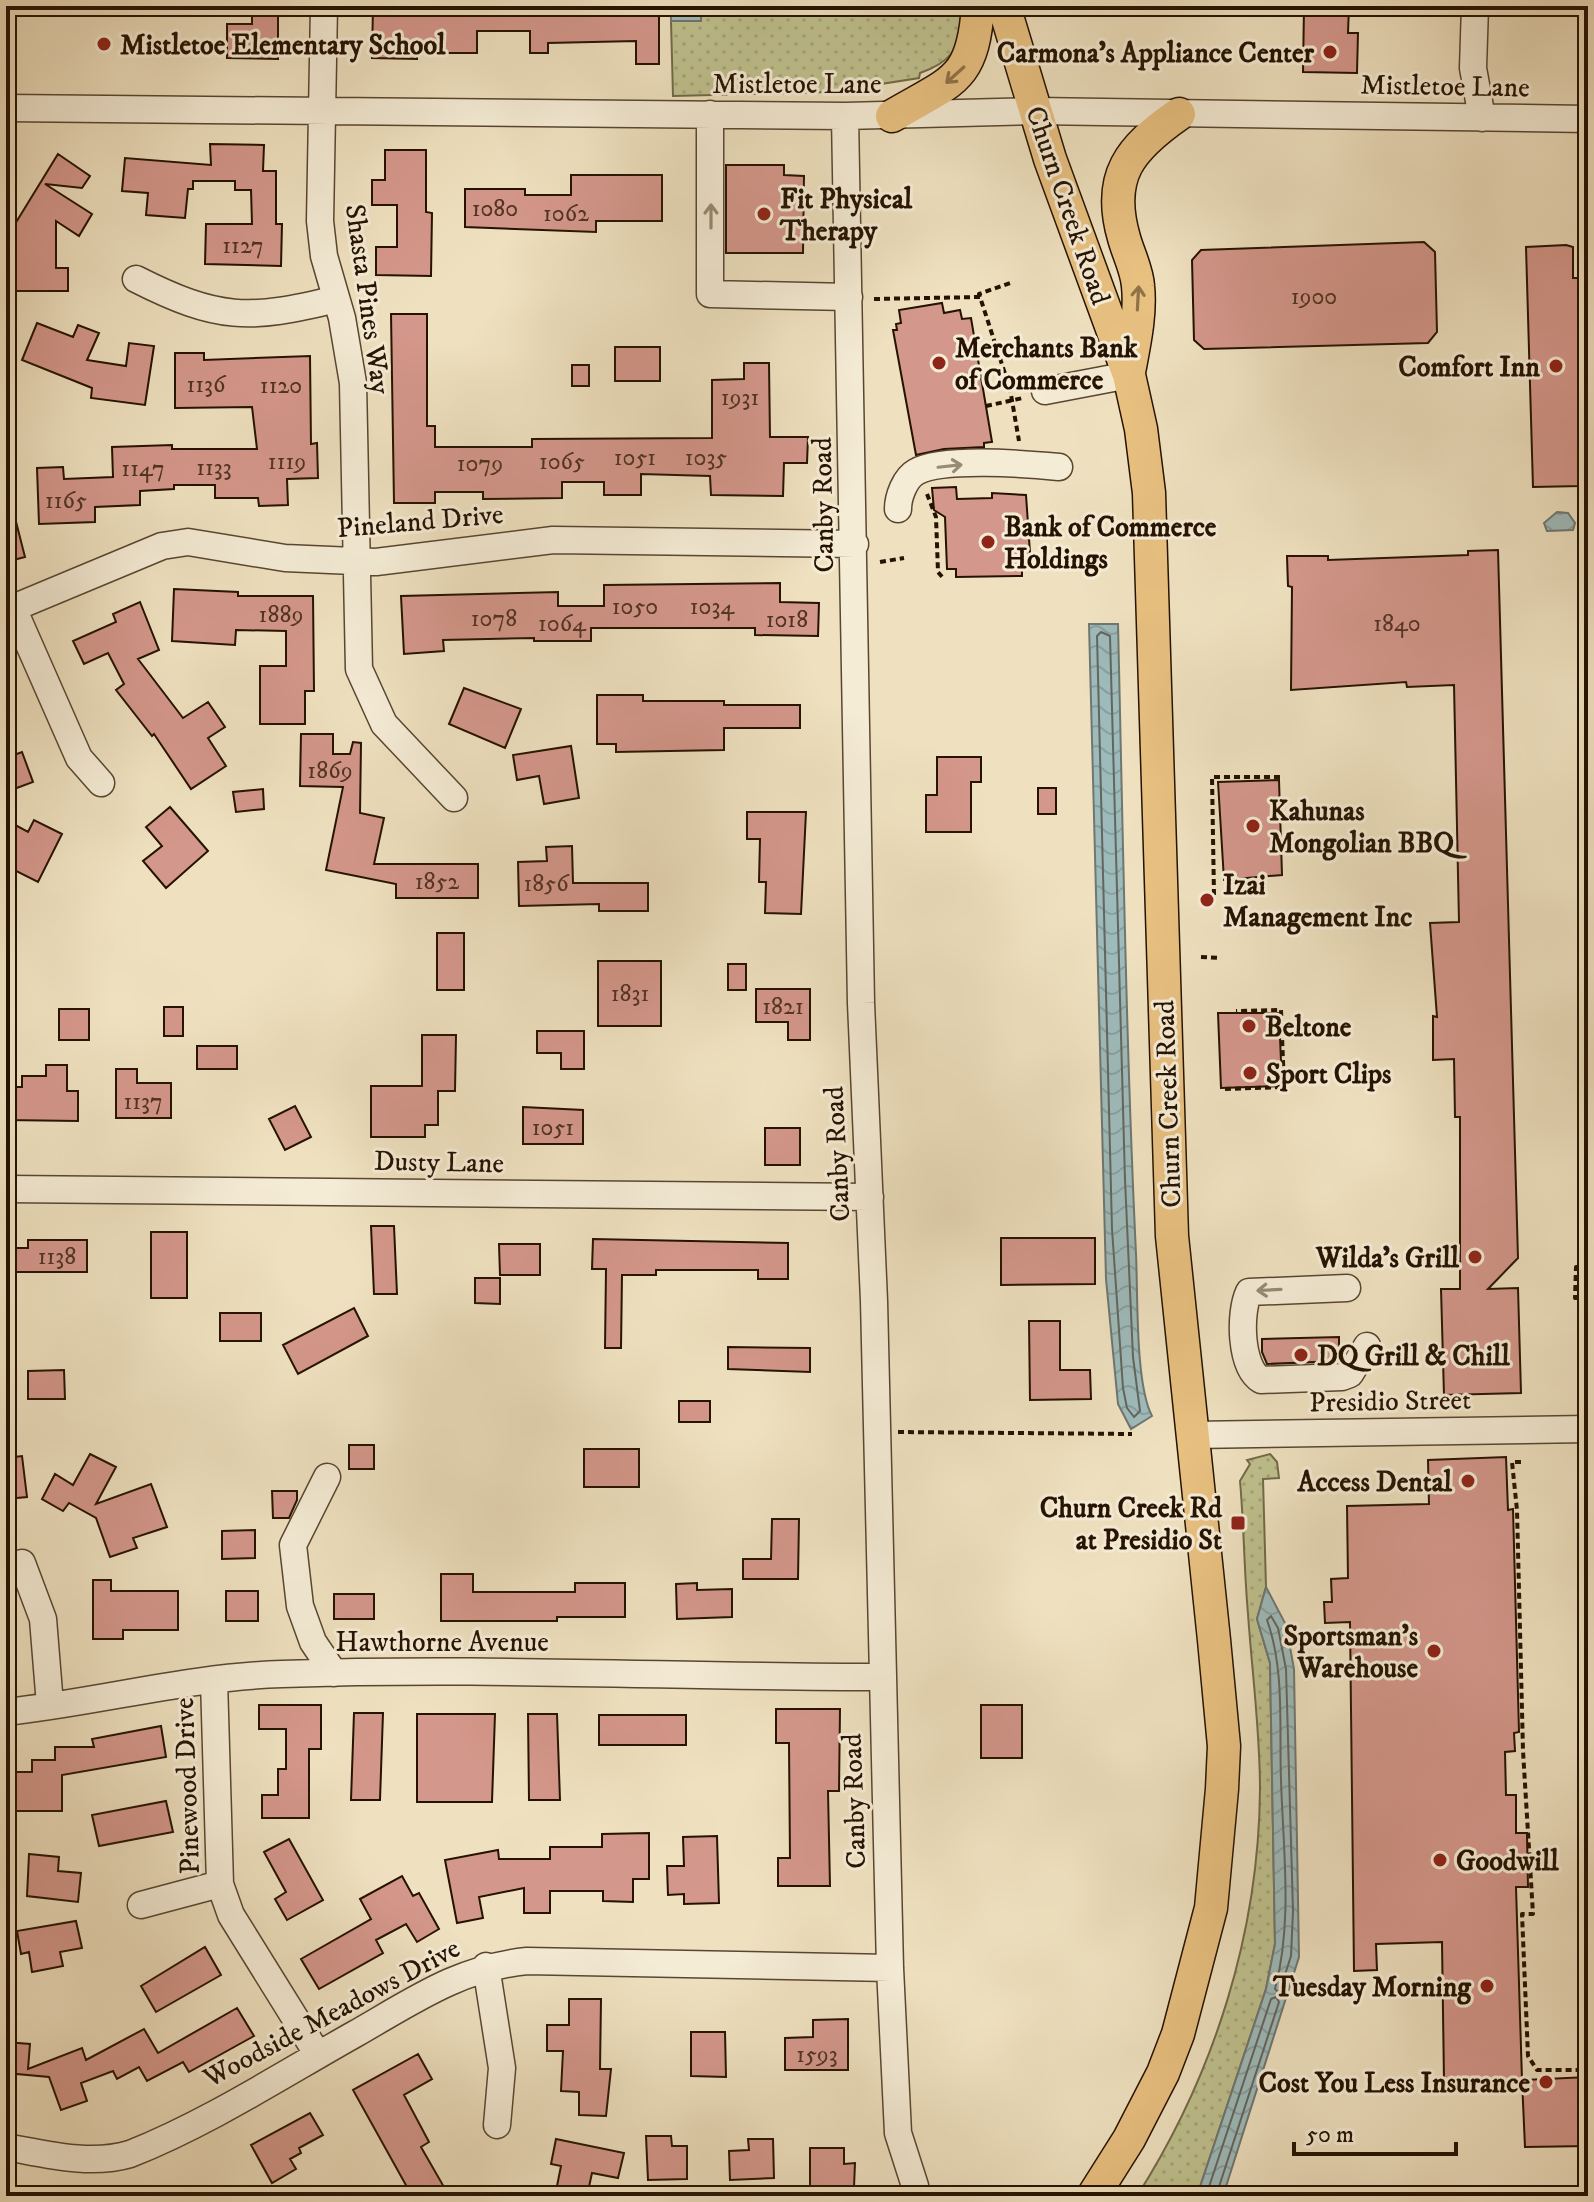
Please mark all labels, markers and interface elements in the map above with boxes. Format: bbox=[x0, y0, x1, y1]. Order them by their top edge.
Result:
place label: Mistletoe Elementary School bbox=[120, 28, 446, 63]
marker: Mistletoe Elementary School bbox=[95, 35, 113, 53]
place label: Carmona's Appliance Center bbox=[997, 36, 1315, 71]
marker: Carmona's Appliance Center bbox=[1321, 43, 1339, 61]
one-way arrow bbox=[946, 65, 966, 83]
street label: Mistletoe Lane bbox=[712, 67, 882, 102]
street label: Mistletoe Lane bbox=[1360, 68, 1530, 105]
street label: Churn Creek Road bbox=[1017, 102, 1118, 309]
place label: Fit Physical Therapy bbox=[779, 182, 913, 249]
house number: 1080 bbox=[472, 194, 518, 224]
house number: 1062 bbox=[543, 199, 589, 229]
street label: Shasta Pines Way bbox=[337, 202, 398, 397]
one-way arrow bbox=[703, 203, 719, 230]
marker: Fit Physical Therapy bbox=[755, 205, 773, 223]
house number: 1127 bbox=[222, 231, 264, 261]
house number: 1900 bbox=[1291, 282, 1337, 312]
one-way arrow bbox=[1130, 285, 1145, 312]
place label: Merchants Bank of Commerce bbox=[955, 331, 1139, 398]
place label: Comfort Inn bbox=[1398, 350, 1540, 385]
marker: Merchants Bank of Commerce bbox=[930, 354, 948, 372]
marker: Comfort Inn bbox=[1547, 357, 1565, 375]
house number: 1136 bbox=[186, 370, 227, 400]
house number: 1120 bbox=[260, 371, 302, 401]
house number: 1931 bbox=[721, 383, 759, 413]
street label: Canby Road bbox=[805, 437, 842, 573]
house number: 1051 bbox=[614, 443, 656, 473]
house number: 1035 bbox=[685, 443, 727, 473]
house number: 1119 bbox=[268, 447, 306, 477]
house number: 1065 bbox=[539, 447, 585, 477]
house number: 1079 bbox=[457, 449, 503, 479]
house number: 1133 bbox=[196, 453, 232, 483]
house number: 1147 bbox=[121, 454, 165, 484]
one-way arrow bbox=[936, 459, 963, 474]
house number: 1165 bbox=[45, 486, 87, 516]
street label: Pineland Drive bbox=[336, 497, 505, 546]
place label: Bank of Commerce Holdings bbox=[1004, 510, 1217, 577]
marker: Bank of Commerce Holdings bbox=[979, 533, 997, 551]
house number: 1050 bbox=[612, 592, 658, 622]
house number: 1034 bbox=[690, 592, 735, 622]
house number: 1889 bbox=[259, 600, 303, 630]
house number: 1078 bbox=[471, 604, 517, 634]
house number: 1018 bbox=[766, 605, 808, 635]
house number: 1064 bbox=[538, 609, 587, 639]
house number: 1840 bbox=[1373, 609, 1421, 639]
house number: 1869 bbox=[307, 756, 353, 786]
place label: Kahunas Mongolian BBQ bbox=[1269, 794, 1467, 861]
marker: Kahunas Mongolian BBQ bbox=[1244, 817, 1262, 835]
house number: 1852 bbox=[415, 867, 459, 897]
place label: Izai Management Inc bbox=[1223, 868, 1412, 935]
house number: 1856 bbox=[523, 869, 570, 899]
marker: Izai Management Inc bbox=[1198, 891, 1216, 909]
house number: 1831 bbox=[611, 979, 649, 1009]
house number: 1821 bbox=[762, 992, 804, 1022]
street label: Churn Creek Road bbox=[1147, 1000, 1190, 1208]
place label: Beltone bbox=[1265, 1010, 1352, 1045]
marker: Beltone bbox=[1240, 1017, 1258, 1035]
place label: Sport Clips bbox=[1266, 1057, 1392, 1092]
marker: Sport Clips bbox=[1241, 1064, 1259, 1082]
street label: Canby Road bbox=[816, 1085, 859, 1223]
house number: 1137 bbox=[123, 1087, 163, 1117]
house number: 1051 bbox=[532, 1113, 574, 1143]
street label: Dusty Lane bbox=[374, 1144, 504, 1181]
place label: Wilda’s Grill bbox=[1315, 1241, 1460, 1276]
house number: 1138 bbox=[38, 1242, 76, 1272]
marker: Wilda’s Grill bbox=[1466, 1248, 1484, 1266]
one-way arrow bbox=[1256, 1283, 1283, 1298]
place label: DQ Grill & Chill bbox=[1317, 1339, 1510, 1374]
marker: DQ Grill & Chill bbox=[1292, 1346, 1310, 1364]
street label: Presidio Street bbox=[1309, 1383, 1471, 1420]
place label: Access Dental bbox=[1297, 1465, 1453, 1500]
marker: Access Dental bbox=[1459, 1472, 1477, 1490]
place label: Churn Creek Rd at Presidio St bbox=[1040, 1491, 1223, 1558]
marker: Churn Creek Rd at Presidio St bbox=[1229, 1514, 1247, 1532]
place label: Sportsman's Warehouse bbox=[1284, 1619, 1419, 1686]
street label: Hawthorne Avenue bbox=[335, 1625, 549, 1660]
marker: Sportsman's Warehouse bbox=[1425, 1642, 1443, 1660]
street label: Pinewood Drive bbox=[167, 1697, 208, 1875]
street label: Canby Road bbox=[835, 1733, 874, 1869]
place label: Goodwill bbox=[1456, 1844, 1559, 1879]
marker: Goodwill bbox=[1431, 1851, 1449, 1869]
street label: Woodside Meadows Drive bbox=[197, 1931, 466, 2096]
place label: Tuesday Morning bbox=[1272, 1970, 1472, 2005]
marker: Tuesday Morning bbox=[1478, 1977, 1496, 1995]
house number: 1593 bbox=[796, 2040, 838, 2070]
place label: Cost You Less Insurance bbox=[1258, 2066, 1530, 2101]
marker: Cost You Less Insurance bbox=[1537, 2073, 1555, 2091]
scale bar bbox=[1294, 2106, 1456, 2156]
text: 50 m bbox=[1306, 2120, 1354, 2150]

